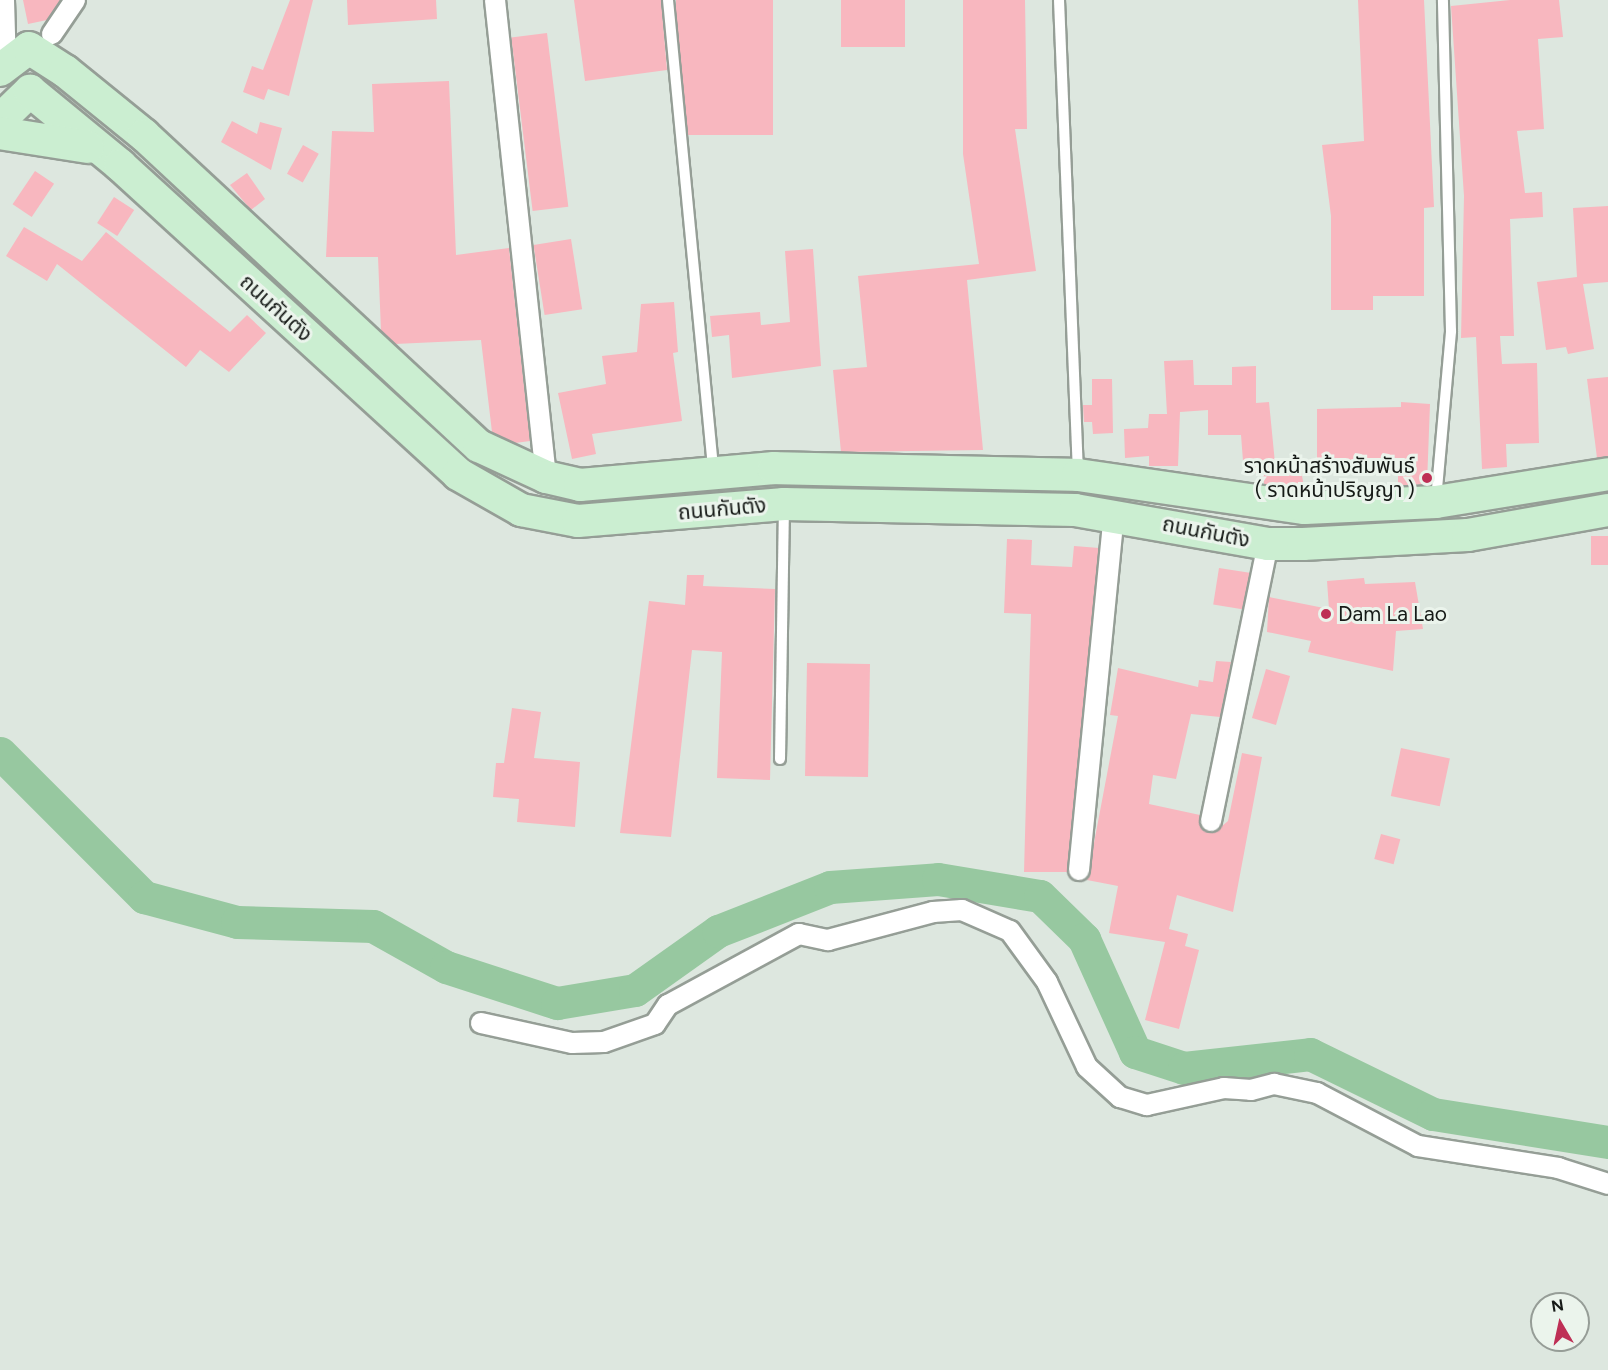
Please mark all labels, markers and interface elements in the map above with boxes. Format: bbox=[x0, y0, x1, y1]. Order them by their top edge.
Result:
street label: ถนนกันตัง bbox=[235, 269, 317, 347]
place label: ราดหน้าสร้างสัมพันธ์ ( ราดหน้าปริญญา ) bbox=[1244, 453, 1415, 503]
marker: ราดหน้าสร้างสัมพันธ์ ( ราดหน้าปริญญา ) bbox=[1420, 471, 1434, 485]
street label: ถนนกันตัง bbox=[677, 493, 767, 525]
street label: ถนนกันตัง bbox=[1160, 511, 1252, 553]
place label: Dam La Lao bbox=[1338, 601, 1447, 627]
marker: Dam La Lao bbox=[1319, 607, 1333, 621]
north arrow bbox=[1530, 1292, 1590, 1352]
text: N bbox=[1550, 1295, 1565, 1316]

